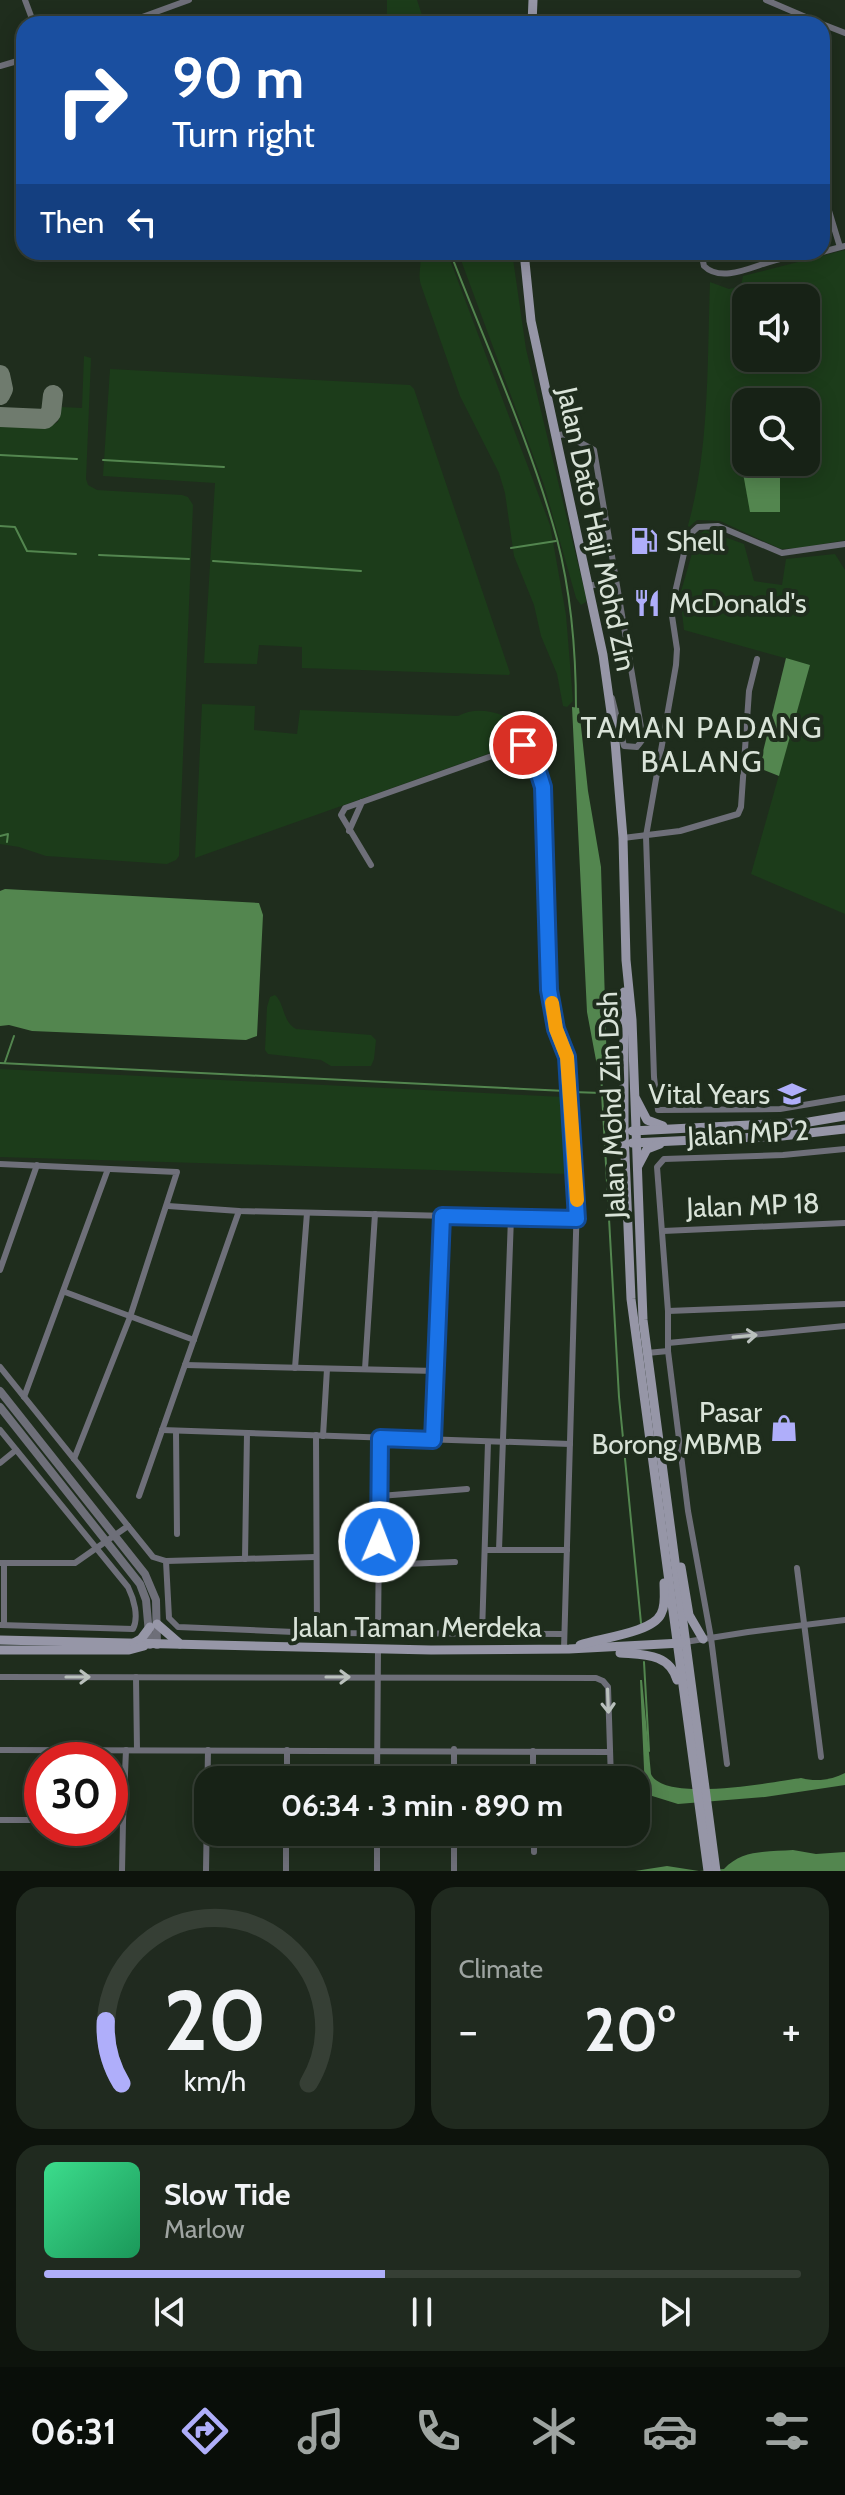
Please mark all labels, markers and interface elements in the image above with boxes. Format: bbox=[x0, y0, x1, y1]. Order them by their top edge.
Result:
text: 90 m bbox=[172, 44, 304, 112]
icon: right bbox=[40, 48, 144, 152]
text: Turn right bbox=[172, 112, 315, 156]
icon: left bbox=[120, 200, 164, 244]
text: Then bbox=[40, 204, 104, 241]
map controls bbox=[732, 284, 820, 476]
button: sound bbox=[732, 284, 820, 372]
street label: Jalan Dato Haji Mohd Zin bbox=[550, 383, 644, 674]
button: search bbox=[732, 388, 820, 476]
place label: Shell bbox=[666, 524, 725, 558]
fuel station icon: Shell bbox=[629, 526, 659, 556]
place label: McDonald's bbox=[669, 586, 807, 620]
restaurant icon: McDonald's bbox=[632, 588, 662, 618]
district label: TAMAN PADANG BALANG bbox=[580, 709, 824, 780]
pin bbox=[489, 711, 557, 779]
icon: arrive bbox=[501, 723, 545, 767]
street label: Jalan Mohd Zin Dsh bbox=[590, 991, 632, 1220]
place label: Vital Years bbox=[648, 1077, 770, 1111]
school or university icon: Vital Years bbox=[777, 1079, 807, 1109]
street label: Jalan MP 2 bbox=[685, 1113, 810, 1153]
street label: Jalan MP 18 bbox=[685, 1186, 820, 1224]
one-way arrow bbox=[731, 1328, 758, 1343]
place label: Pasar Borong MBMB bbox=[591, 1395, 762, 1461]
shop icon: Pasar Borong MBMB bbox=[769, 1413, 799, 1443]
position arrow bbox=[337, 1500, 421, 1584]
street label: Jalan Taman Merdeka bbox=[291, 1610, 542, 1644]
one-way arrow bbox=[64, 1669, 91, 1685]
one-way arrow bbox=[324, 1669, 351, 1685]
one-way arrow bbox=[601, 1687, 616, 1714]
speed limit sign: 30 bbox=[24, 1742, 128, 1846]
text: 06:34 · 3 min · 890 m bbox=[281, 1787, 563, 1824]
text: Climate bbox=[459, 1953, 543, 1985]
text: 20 bbox=[164, 1970, 267, 2071]
text: 20° bbox=[584, 1993, 675, 2066]
text: − bbox=[459, 2004, 478, 2057]
text: + bbox=[782, 2004, 801, 2057]
text: km/h bbox=[184, 2063, 247, 2098]
text: Slow Tide bbox=[164, 2176, 291, 2213]
text: Marlow bbox=[164, 2213, 245, 2245]
icon: previous bbox=[148, 2290, 192, 2334]
icon: pause bbox=[400, 2290, 444, 2334]
icon: next bbox=[653, 2290, 697, 2334]
icon: directions bbox=[177, 2403, 233, 2459]
icon: music bbox=[293, 2403, 349, 2459]
icon: phone bbox=[410, 2403, 466, 2459]
icon: climate bbox=[526, 2403, 582, 2459]
icon: car bbox=[642, 2403, 698, 2459]
icon: filters bbox=[759, 2403, 815, 2459]
text: 06:31 bbox=[30, 2409, 117, 2453]

